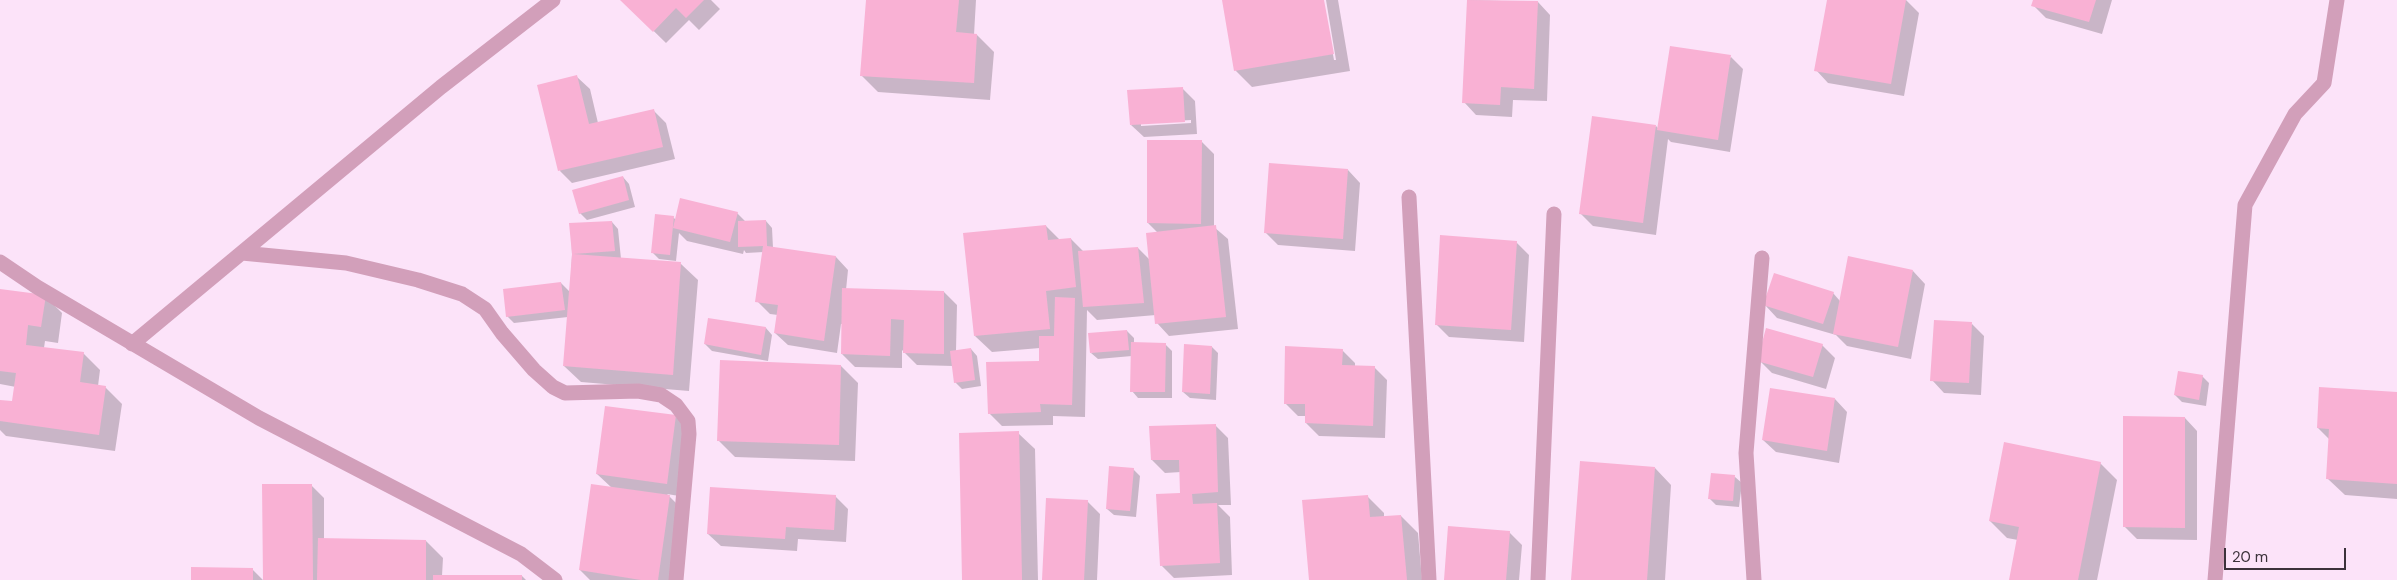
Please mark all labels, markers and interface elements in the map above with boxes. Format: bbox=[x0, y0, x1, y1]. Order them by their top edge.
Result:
scale bar bbox=[2227, 538, 2350, 570]
text: 20 m bbox=[2232, 547, 2268, 567]

